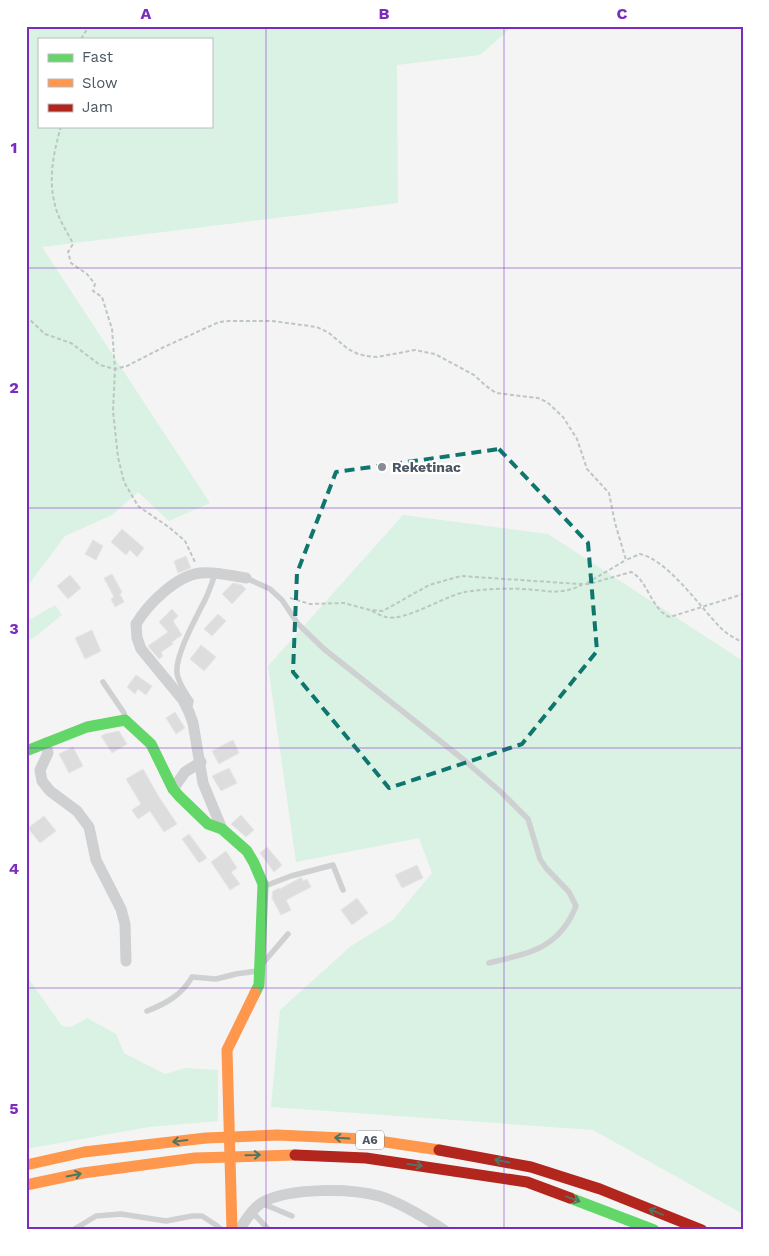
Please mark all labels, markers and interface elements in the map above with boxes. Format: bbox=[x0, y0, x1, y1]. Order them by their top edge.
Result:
text: A bbox=[141, 4, 152, 23]
text: B bbox=[379, 4, 390, 23]
text: C bbox=[617, 4, 628, 23]
legend bbox=[38, 38, 212, 128]
text: Fast bbox=[82, 48, 114, 66]
text: Slow bbox=[82, 74, 118, 92]
text: Jam bbox=[82, 98, 113, 116]
text: 1 bbox=[11, 138, 17, 157]
text: 2 bbox=[9, 378, 19, 397]
place label: Reketinac bbox=[392, 459, 461, 475]
marker: Reketinac bbox=[376, 461, 388, 473]
text: 3 bbox=[9, 619, 19, 638]
text: 4 bbox=[9, 859, 19, 878]
text: 5 bbox=[9, 1099, 19, 1118]
road number: A6 bbox=[356, 1130, 384, 1150]
one-way arrow bbox=[334, 1133, 350, 1142]
one-way arrow bbox=[172, 1136, 188, 1146]
one-way arrow bbox=[244, 1151, 260, 1160]
one-way arrow bbox=[495, 1156, 511, 1166]
one-way arrow bbox=[406, 1160, 422, 1170]
one-way arrow bbox=[65, 1169, 81, 1179]
one-way arrow bbox=[564, 1195, 580, 1204]
one-way arrow bbox=[649, 1206, 664, 1215]

